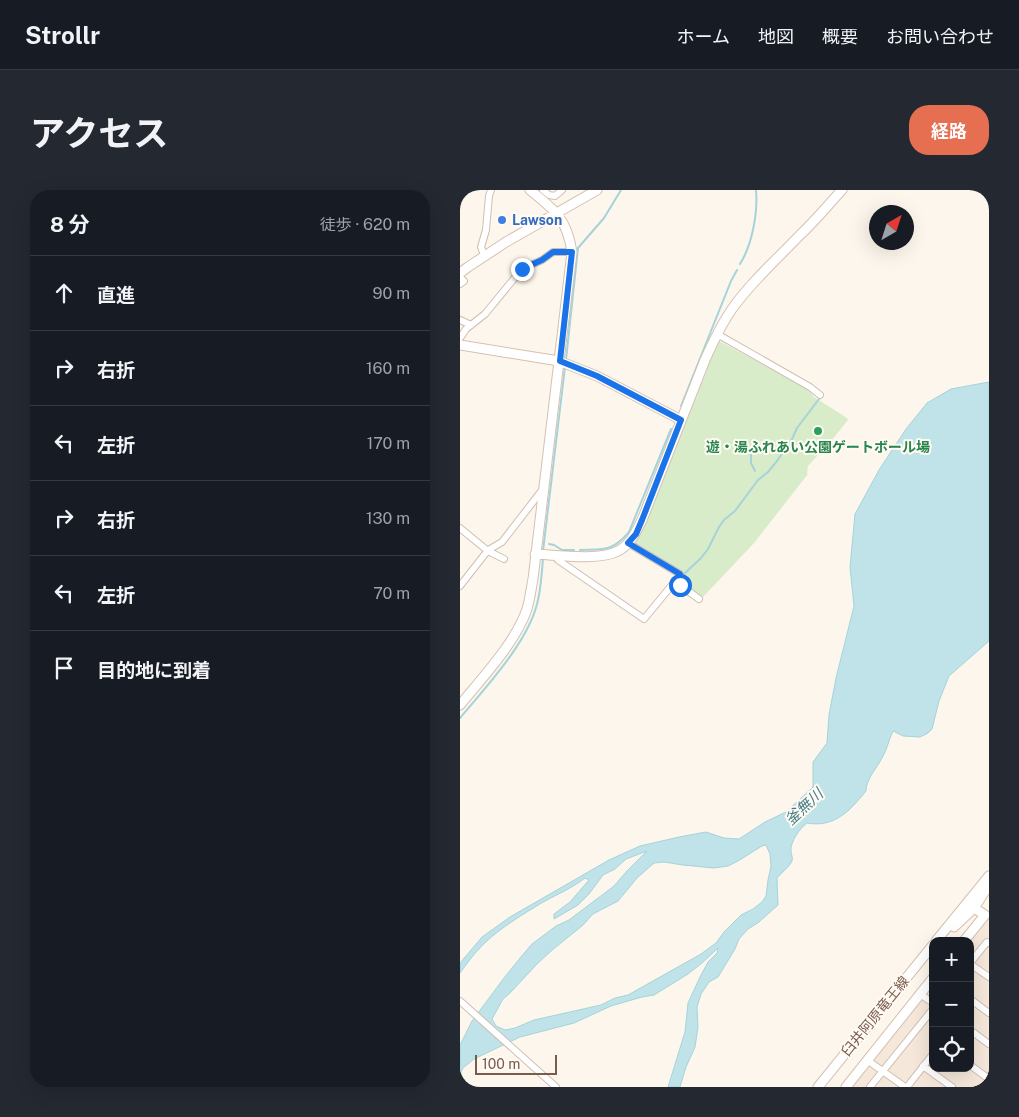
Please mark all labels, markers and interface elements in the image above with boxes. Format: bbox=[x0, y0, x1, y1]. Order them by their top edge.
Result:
text: Strollr bbox=[25, 21, 100, 49]
text: ホーム bbox=[677, 26, 730, 47]
text: 地図 bbox=[758, 26, 794, 47]
text: 概要 bbox=[822, 26, 858, 47]
text: お問い合わせ bbox=[886, 26, 994, 47]
button: 経路 bbox=[909, 105, 989, 155]
text: アクセス bbox=[30, 113, 168, 154]
north arrow bbox=[869, 205, 914, 250]
text: 8 分 bbox=[50, 212, 90, 237]
place label: Lawson bbox=[512, 212, 562, 228]
marker: Lawson bbox=[496, 214, 508, 226]
text: 徒歩 · 620 m bbox=[320, 215, 410, 234]
route end bbox=[511, 258, 534, 281]
icon: ahead bbox=[50, 279, 78, 307]
text: 直進 bbox=[97, 284, 135, 306]
text: 90 m bbox=[373, 284, 410, 303]
icon: right bbox=[50, 354, 78, 382]
text: 右折 bbox=[97, 359, 135, 381]
text: 160 m bbox=[366, 359, 410, 378]
marker: 遊・湯ふれあい公園ゲートボール場 bbox=[812, 425, 824, 437]
icon: left bbox=[50, 429, 78, 457]
text: 左折 bbox=[97, 434, 135, 456]
text: 170 m bbox=[367, 434, 410, 453]
place label: 遊・湯ふれあい公園ゲートボール場 bbox=[706, 439, 930, 455]
icon: right bbox=[50, 504, 78, 532]
text: 右折 bbox=[97, 509, 135, 531]
text: 130 m bbox=[366, 509, 410, 528]
route start bbox=[669, 574, 692, 597]
icon: left bbox=[50, 579, 78, 607]
text: 左折 bbox=[97, 584, 135, 606]
text: 70 m bbox=[373, 584, 410, 603]
icon: arrive bbox=[50, 654, 78, 682]
text: 目的地に到着 bbox=[97, 659, 211, 681]
water label: 釜無川 bbox=[781, 784, 827, 828]
map controls bbox=[929, 937, 974, 1072]
button: + bbox=[929, 937, 974, 982]
street label: 臼井阿原竜王線 bbox=[838, 973, 912, 1059]
button: − bbox=[929, 982, 974, 1027]
button: locate bbox=[929, 1027, 974, 1072]
scale bar bbox=[475, 1052, 558, 1075]
text: 100 m bbox=[482, 1056, 520, 1072]

